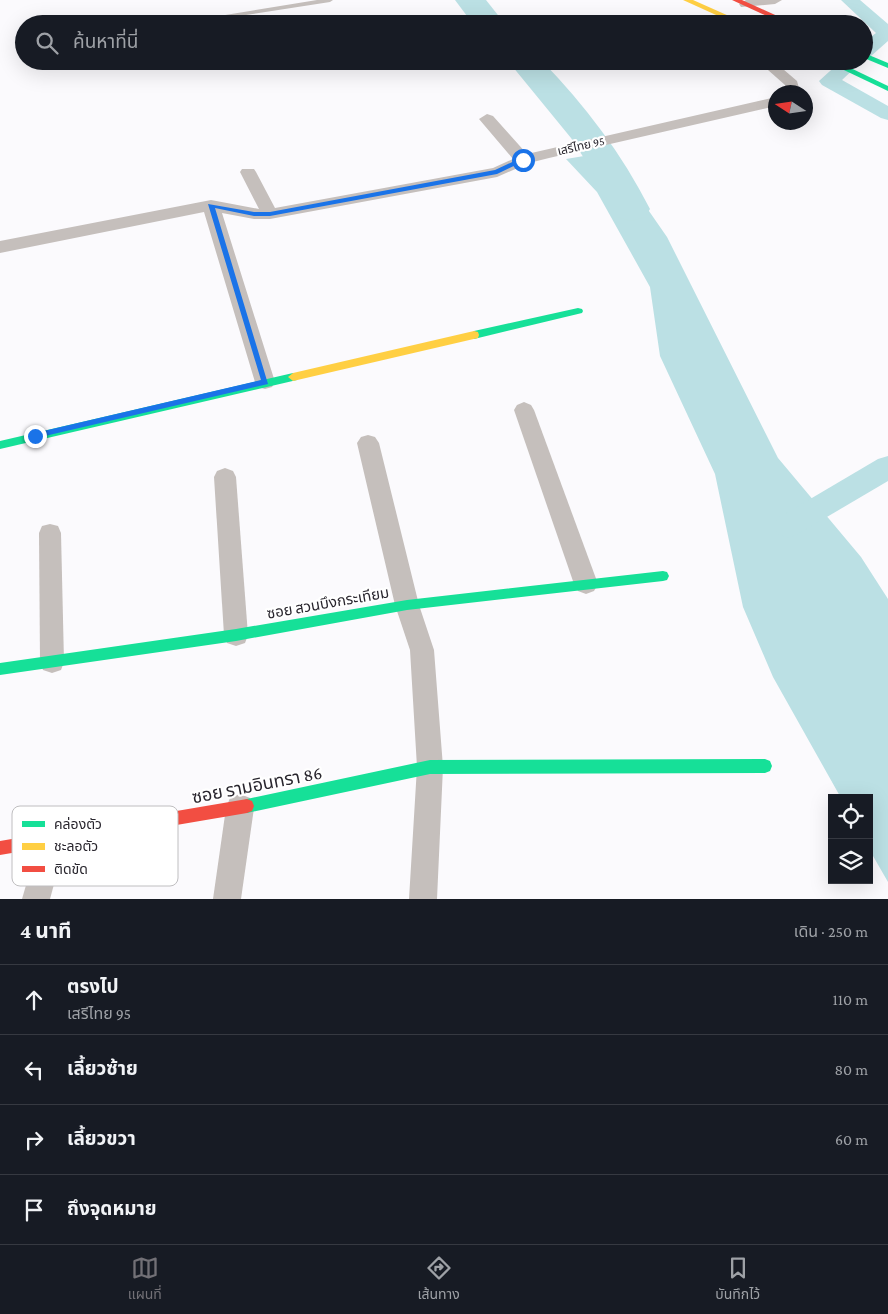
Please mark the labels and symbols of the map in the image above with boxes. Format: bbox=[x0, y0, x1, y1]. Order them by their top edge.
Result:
north arrow bbox=[768, 85, 813, 130]
street label: เสรีไทย 95 bbox=[556, 134, 606, 158]
route start bbox=[512, 149, 535, 172]
route end bbox=[24, 425, 47, 448]
street label: ซอย สวนบึงกระเทียม bbox=[266, 584, 390, 622]
street label: ซอย รามอินทรา 86 bbox=[190, 763, 324, 807]
legend bbox=[12, 806, 178, 886]
text: คล่องตัว bbox=[54, 816, 102, 832]
text: ชะลอตัว bbox=[54, 838, 98, 854]
text: ติดขัด bbox=[54, 861, 88, 877]

